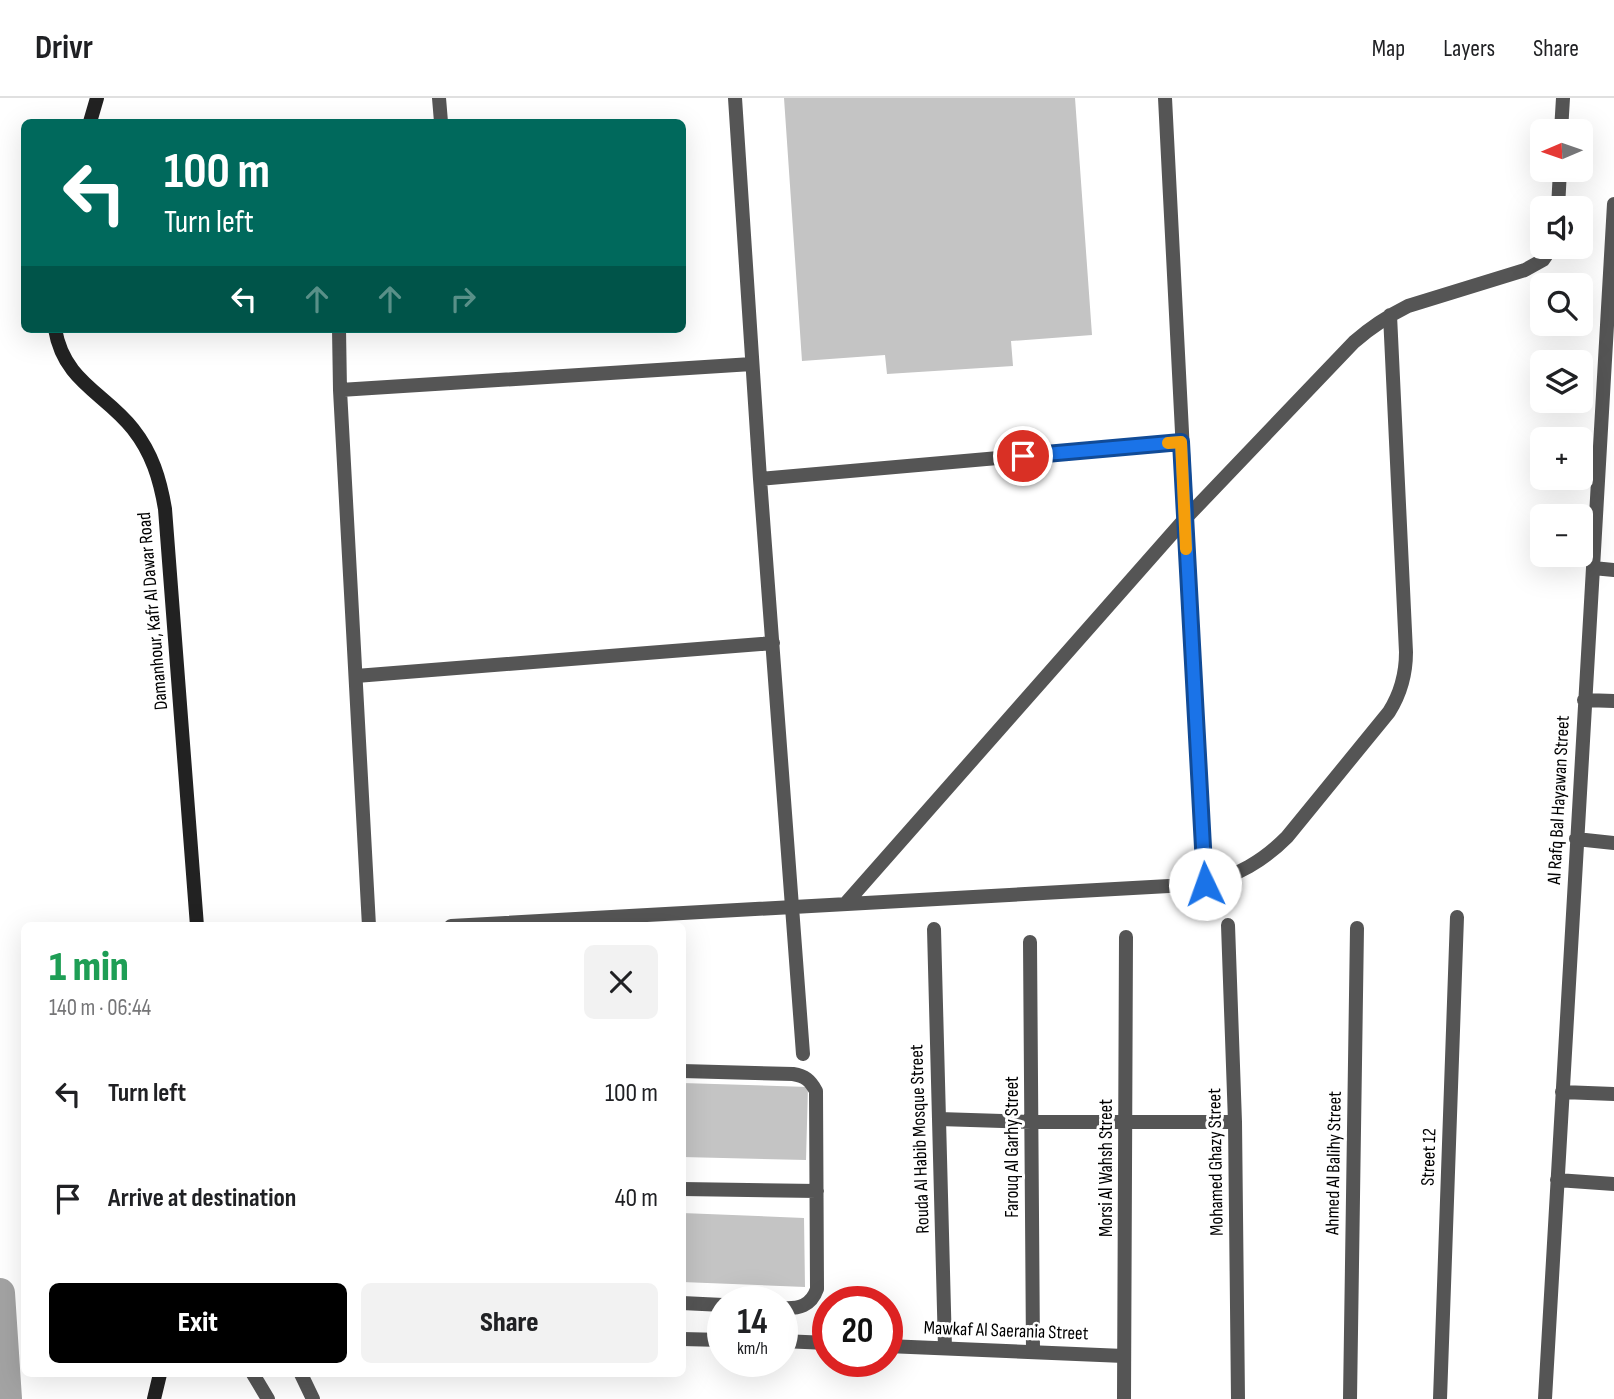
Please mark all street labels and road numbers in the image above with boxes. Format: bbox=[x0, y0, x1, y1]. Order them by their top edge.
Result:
street label: Damanhour, Kafr Al Dawar Road bbox=[133, 511, 173, 711]
street label: Al Rafq Bal Hayawan Street bbox=[1543, 715, 1575, 886]
street label: Rouda Al Habib Mosque Street bbox=[905, 1044, 935, 1234]
street label: Farouq Al Garhy Street bbox=[1001, 1076, 1024, 1218]
street label: Mohamed Ghazy Street bbox=[1203, 1088, 1229, 1236]
street label: Ahmed Al Balihy Street bbox=[1321, 1091, 1347, 1236]
street label: Morsi Al Wahsh Street bbox=[1095, 1099, 1118, 1237]
street label: Street 12 bbox=[1416, 1128, 1442, 1186]
street label: Mawkaf Al Saerania Street bbox=[923, 1317, 1089, 1345]

